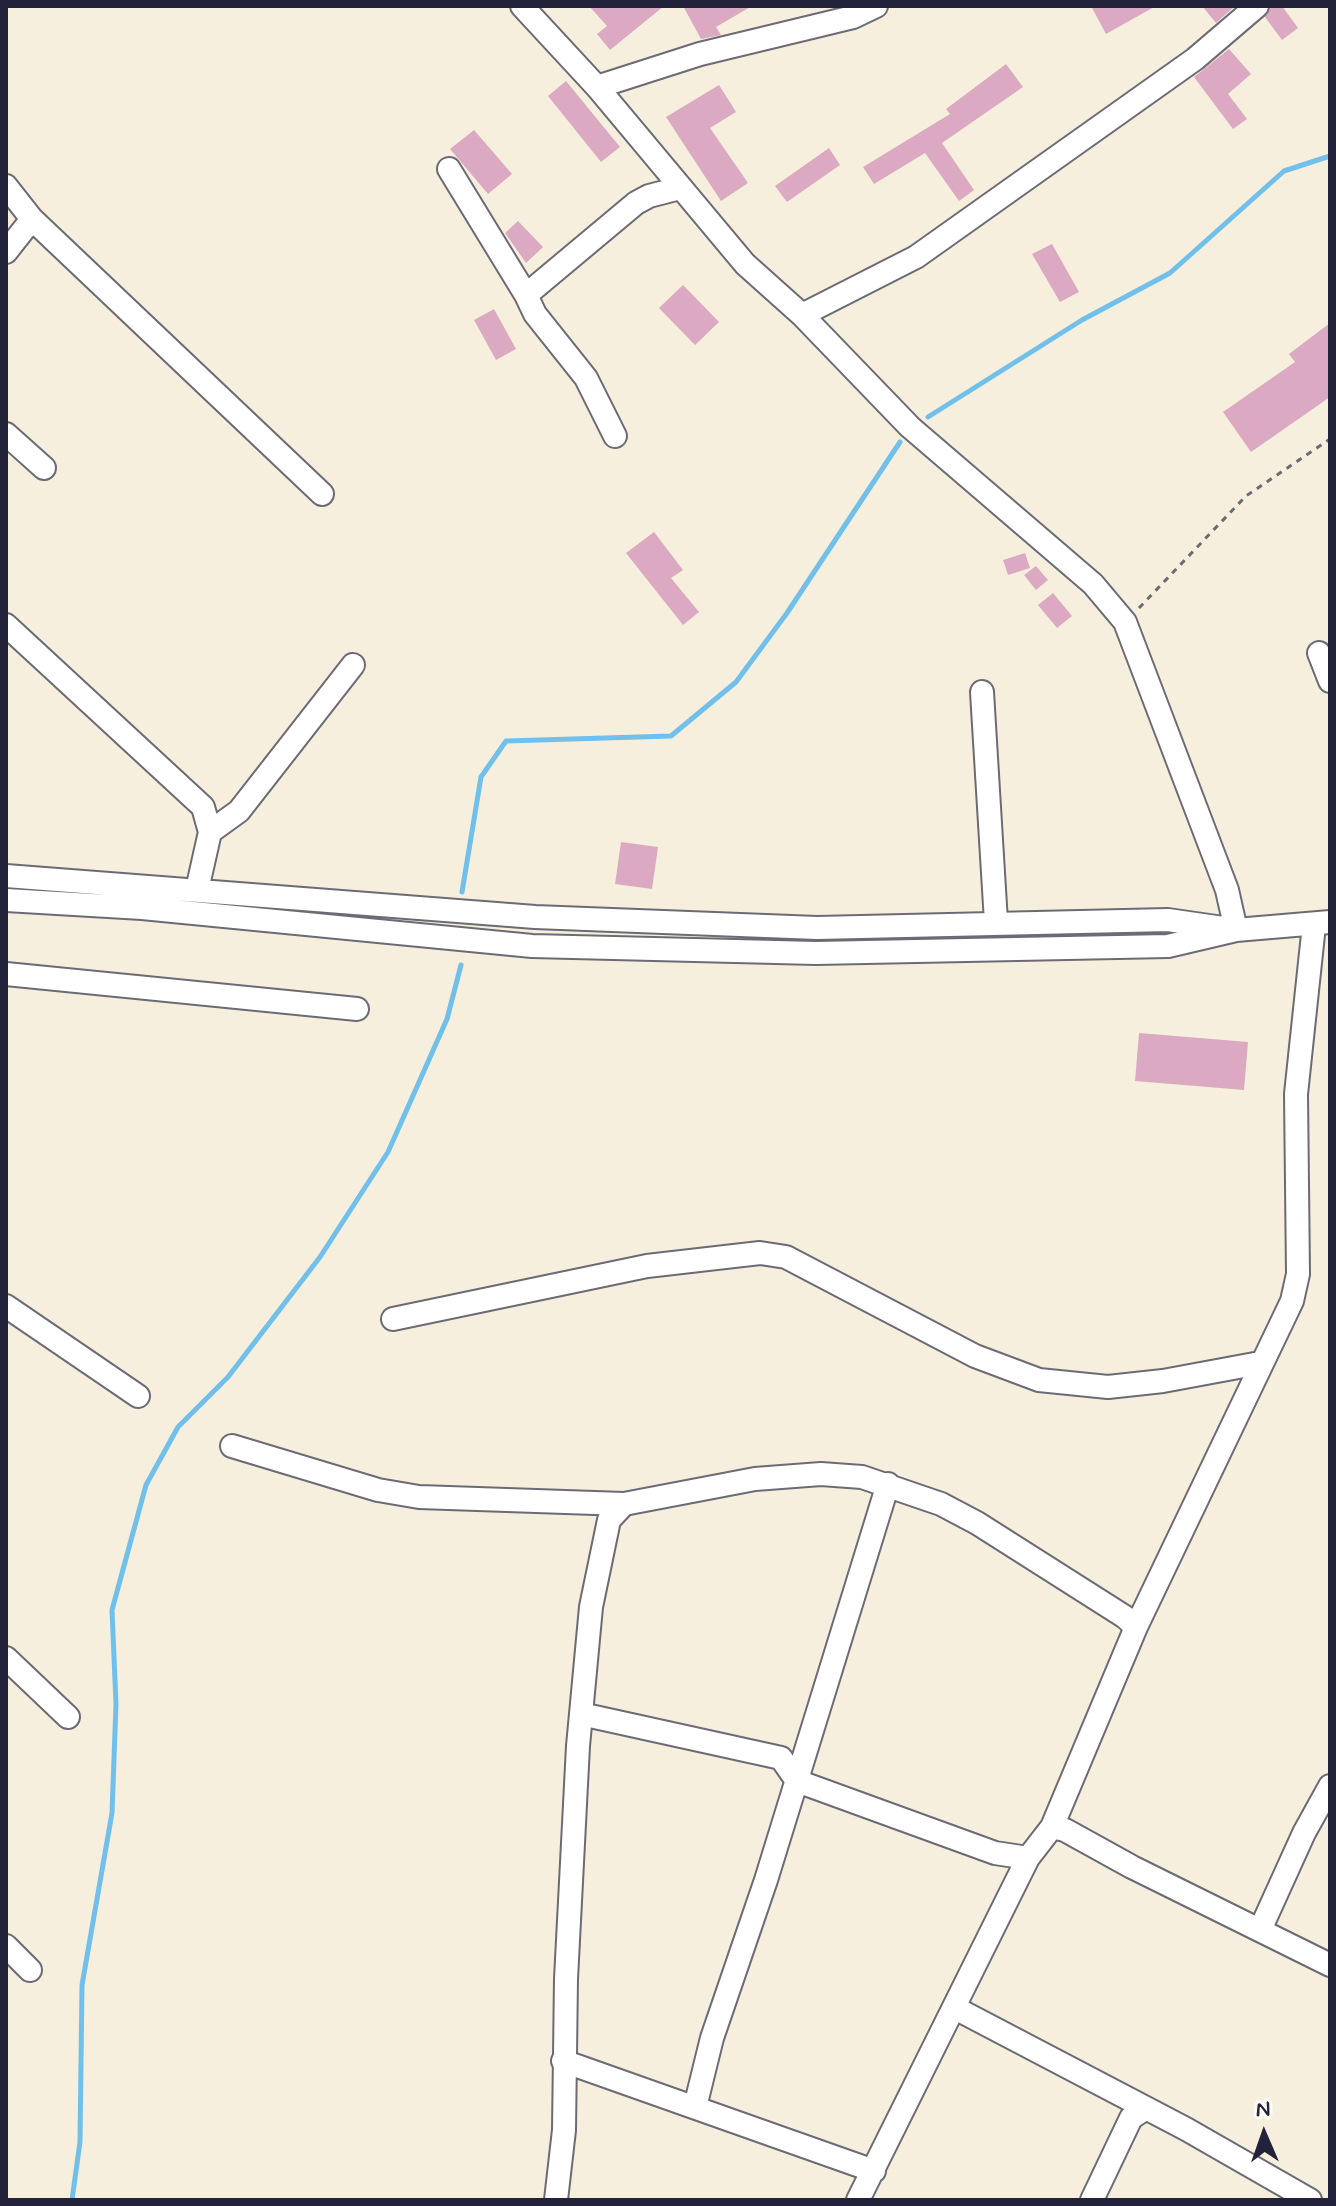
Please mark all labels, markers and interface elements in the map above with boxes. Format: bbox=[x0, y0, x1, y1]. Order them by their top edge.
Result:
north arrow bbox=[1224, 2094, 1304, 2174]
text: N bbox=[1255, 2096, 1271, 2124]

